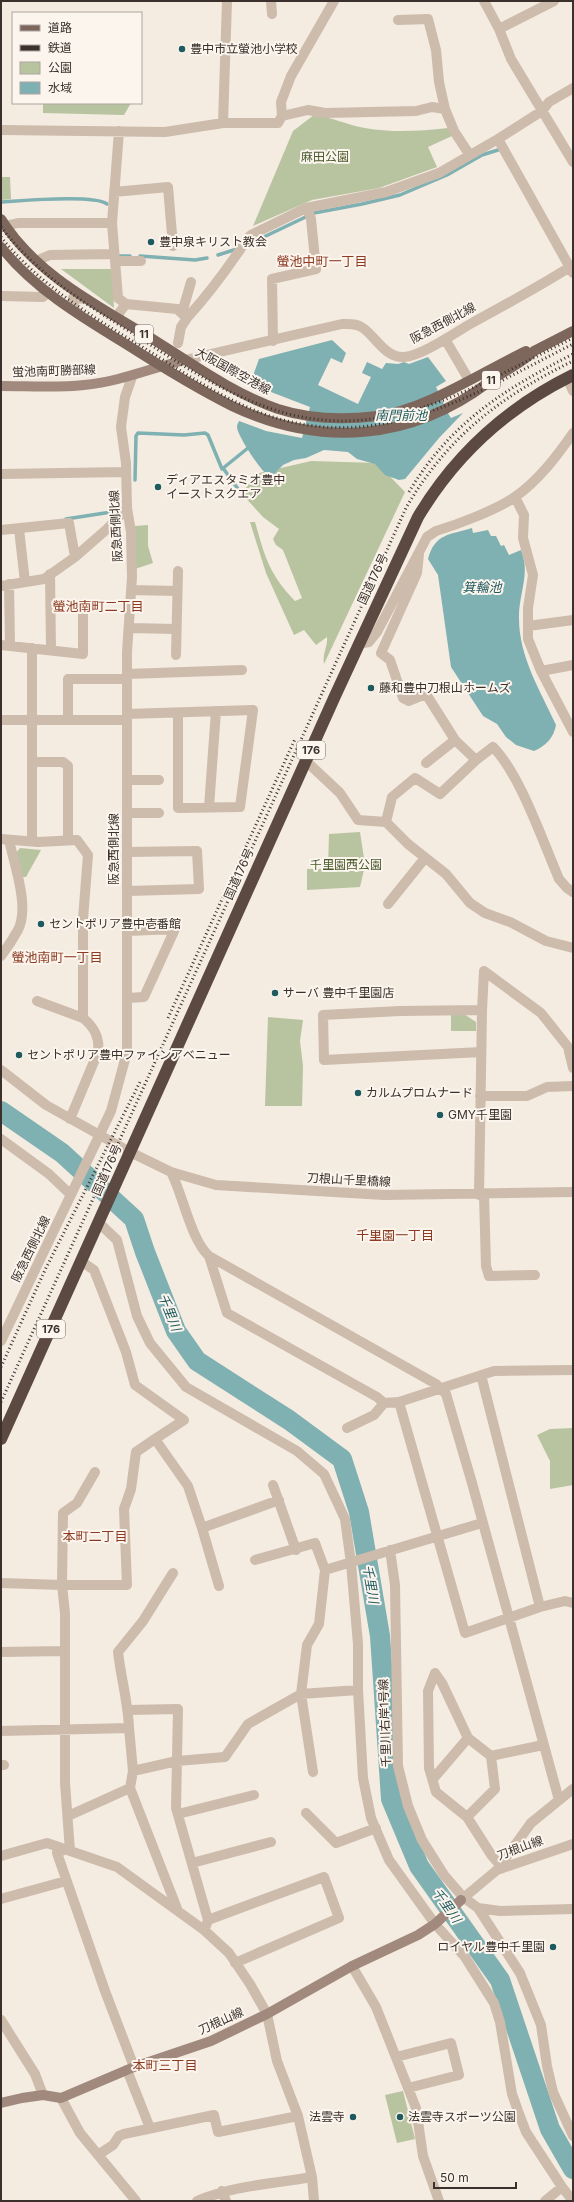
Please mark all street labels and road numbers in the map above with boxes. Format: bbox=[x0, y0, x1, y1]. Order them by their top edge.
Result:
street label: 阪急西側北線 bbox=[407, 299, 478, 346]
road number: 11 bbox=[135, 325, 153, 343]
street label: 大阪国際空港線 bbox=[193, 344, 274, 397]
street label: 蛍池南町勝部線 bbox=[12, 362, 96, 379]
road number: 11 bbox=[482, 371, 500, 389]
street label: 阪急西側北線 bbox=[106, 490, 125, 562]
street label: 国道176号 bbox=[354, 551, 391, 607]
road number: 176 bbox=[297, 741, 325, 759]
street label: 阪急西側北線 bbox=[106, 813, 121, 885]
street label: 国道176号 bbox=[221, 846, 257, 902]
street label: 国道176号 bbox=[89, 1142, 125, 1198]
street label: 刀根山千里橋線 bbox=[307, 1170, 391, 1189]
street label: 阪急西側北線 bbox=[8, 1213, 53, 1284]
road number: 176 bbox=[37, 1320, 65, 1338]
street label: 千里川右岸1号線 bbox=[375, 1678, 394, 1768]
street label: 刀根山線 bbox=[495, 1832, 545, 1863]
street label: 刀根山線 bbox=[196, 2004, 246, 2037]

